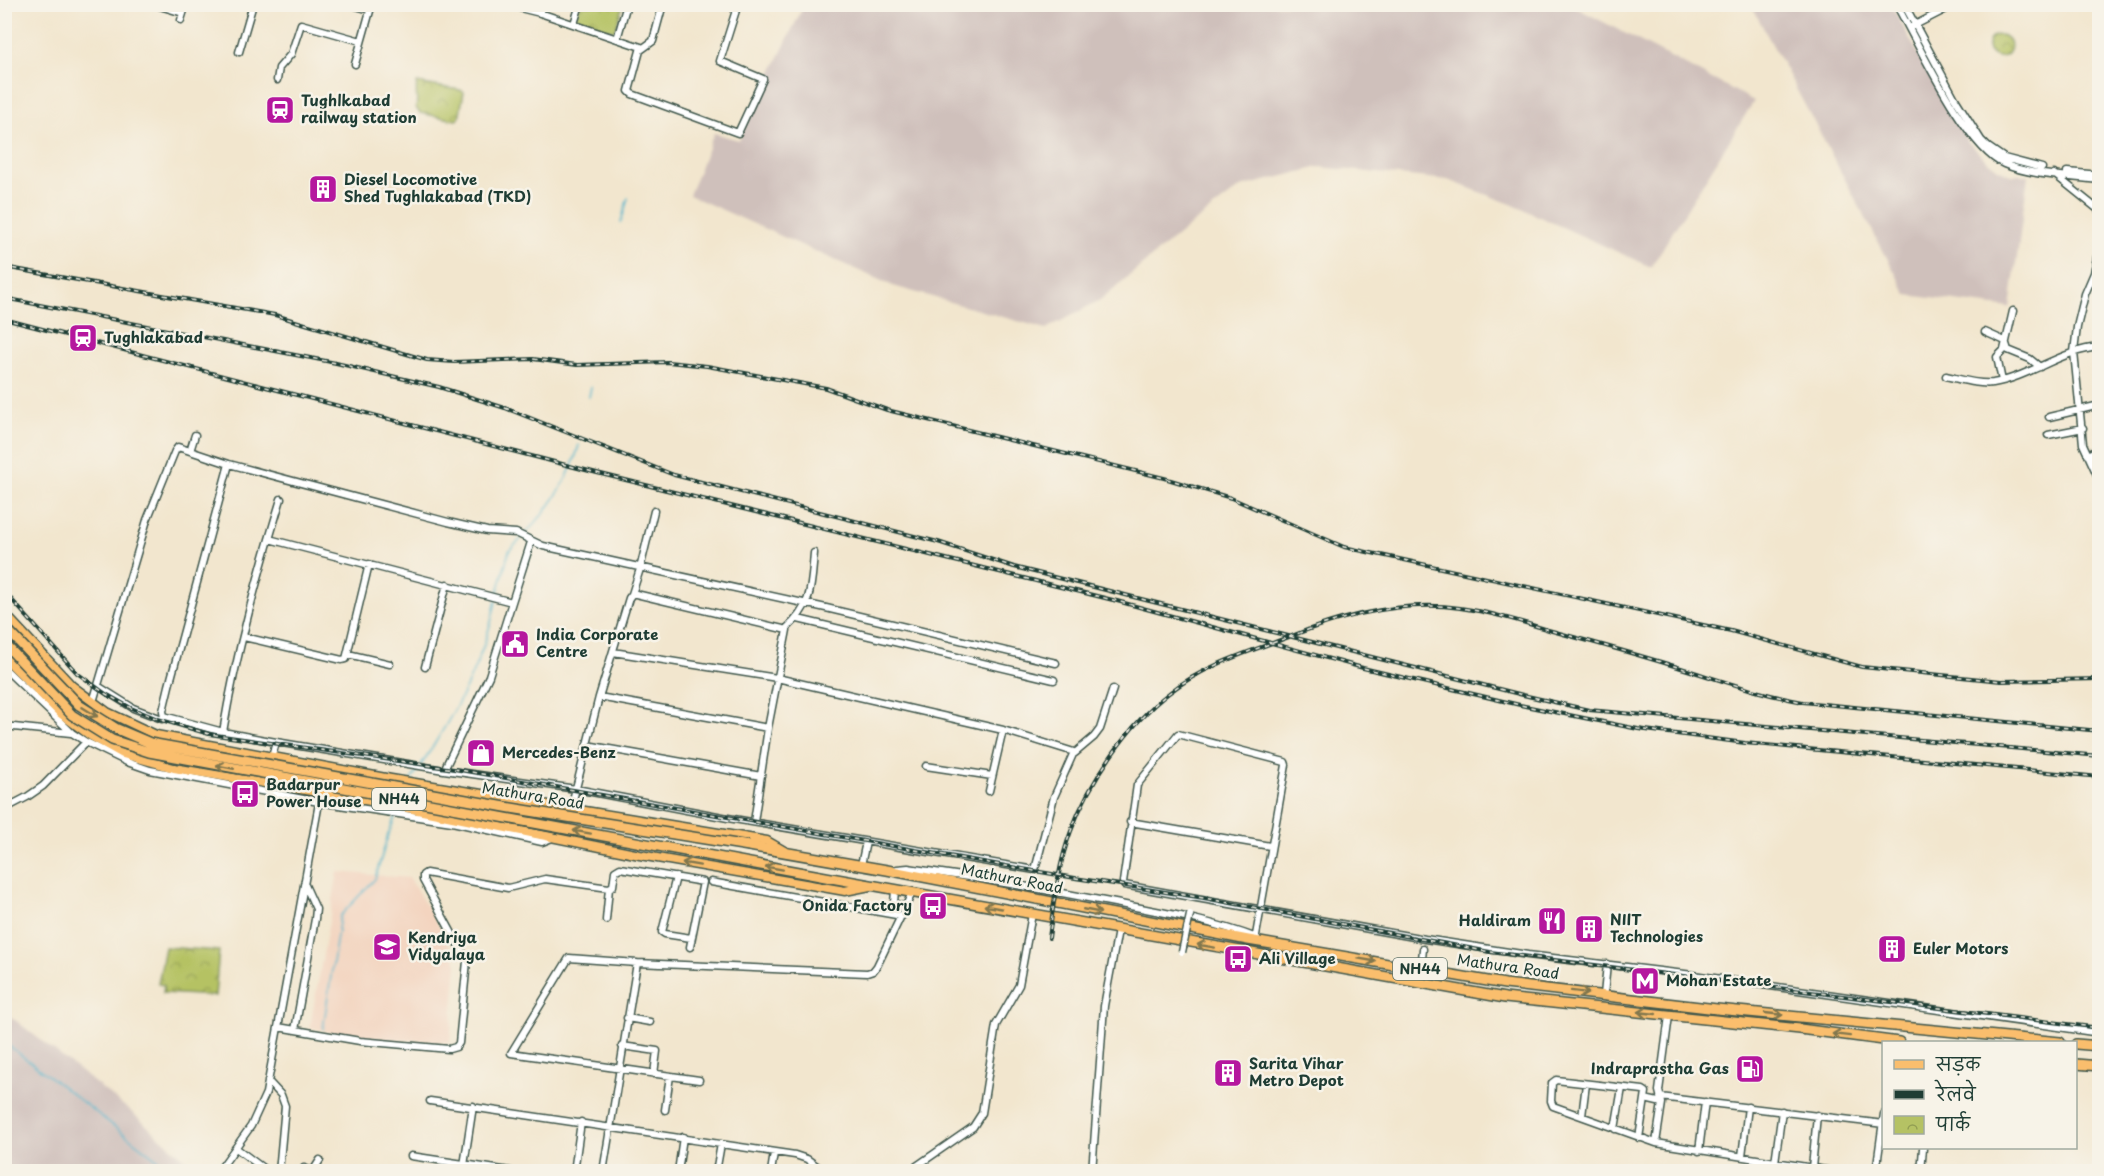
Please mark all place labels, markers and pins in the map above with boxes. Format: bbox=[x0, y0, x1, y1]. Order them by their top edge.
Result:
place label: Tughlkabad railway station bbox=[301, 88, 417, 128]
station icon: Tughlkabad railway station bbox=[264, 94, 296, 126]
place label: Diesel Locomotive Shed Tughlakabad (TKD) bbox=[344, 167, 531, 207]
building icon: Diesel Locomotive Shed Tughlakabad (TKD) bbox=[307, 173, 339, 205]
station icon: Tughlakabad bbox=[67, 322, 99, 354]
place label: Tughlakabad bbox=[104, 325, 203, 348]
place label: India Corporate Centre bbox=[536, 622, 658, 662]
public building icon: India Corporate Centre bbox=[499, 628, 531, 660]
shop icon: Mercedes-Benz bbox=[465, 737, 497, 769]
place label: Mercedes-Benz bbox=[502, 740, 616, 763]
place label: Badarpur Power House bbox=[266, 772, 361, 812]
bus stop icon: Badarpur Power House bbox=[229, 778, 261, 810]
bus stop icon: Onida Factory bbox=[917, 890, 949, 922]
place label: Onida Factory bbox=[802, 893, 912, 916]
restaurant icon: Haldiram bbox=[1536, 905, 1568, 937]
place label: NIIT Technologies bbox=[1610, 907, 1703, 947]
place label: Haldiram bbox=[1459, 908, 1531, 931]
building icon: NIIT Technologies bbox=[1573, 913, 1605, 945]
place label: Kendriya Vidyalaya bbox=[408, 925, 486, 965]
school or university icon: Kendriya Vidyalaya bbox=[371, 931, 403, 963]
building icon: Euler Motors bbox=[1876, 933, 1908, 965]
place label: Euler Motors bbox=[1913, 936, 2008, 959]
bus stop icon: Ali Village bbox=[1222, 943, 1254, 975]
place label: Ali Village bbox=[1259, 946, 1336, 969]
metro station icon: Mohan Estate bbox=[1629, 965, 1661, 997]
place label: Mohan Estate bbox=[1666, 968, 1772, 991]
place label: Sarita Vihar Metro Depot bbox=[1249, 1051, 1344, 1091]
fuel station icon: Indraprastha Gas bbox=[1734, 1053, 1766, 1085]
place label: Indraprastha Gas bbox=[1591, 1056, 1729, 1079]
building icon: Sarita Vihar Metro Depot bbox=[1212, 1057, 1244, 1089]

